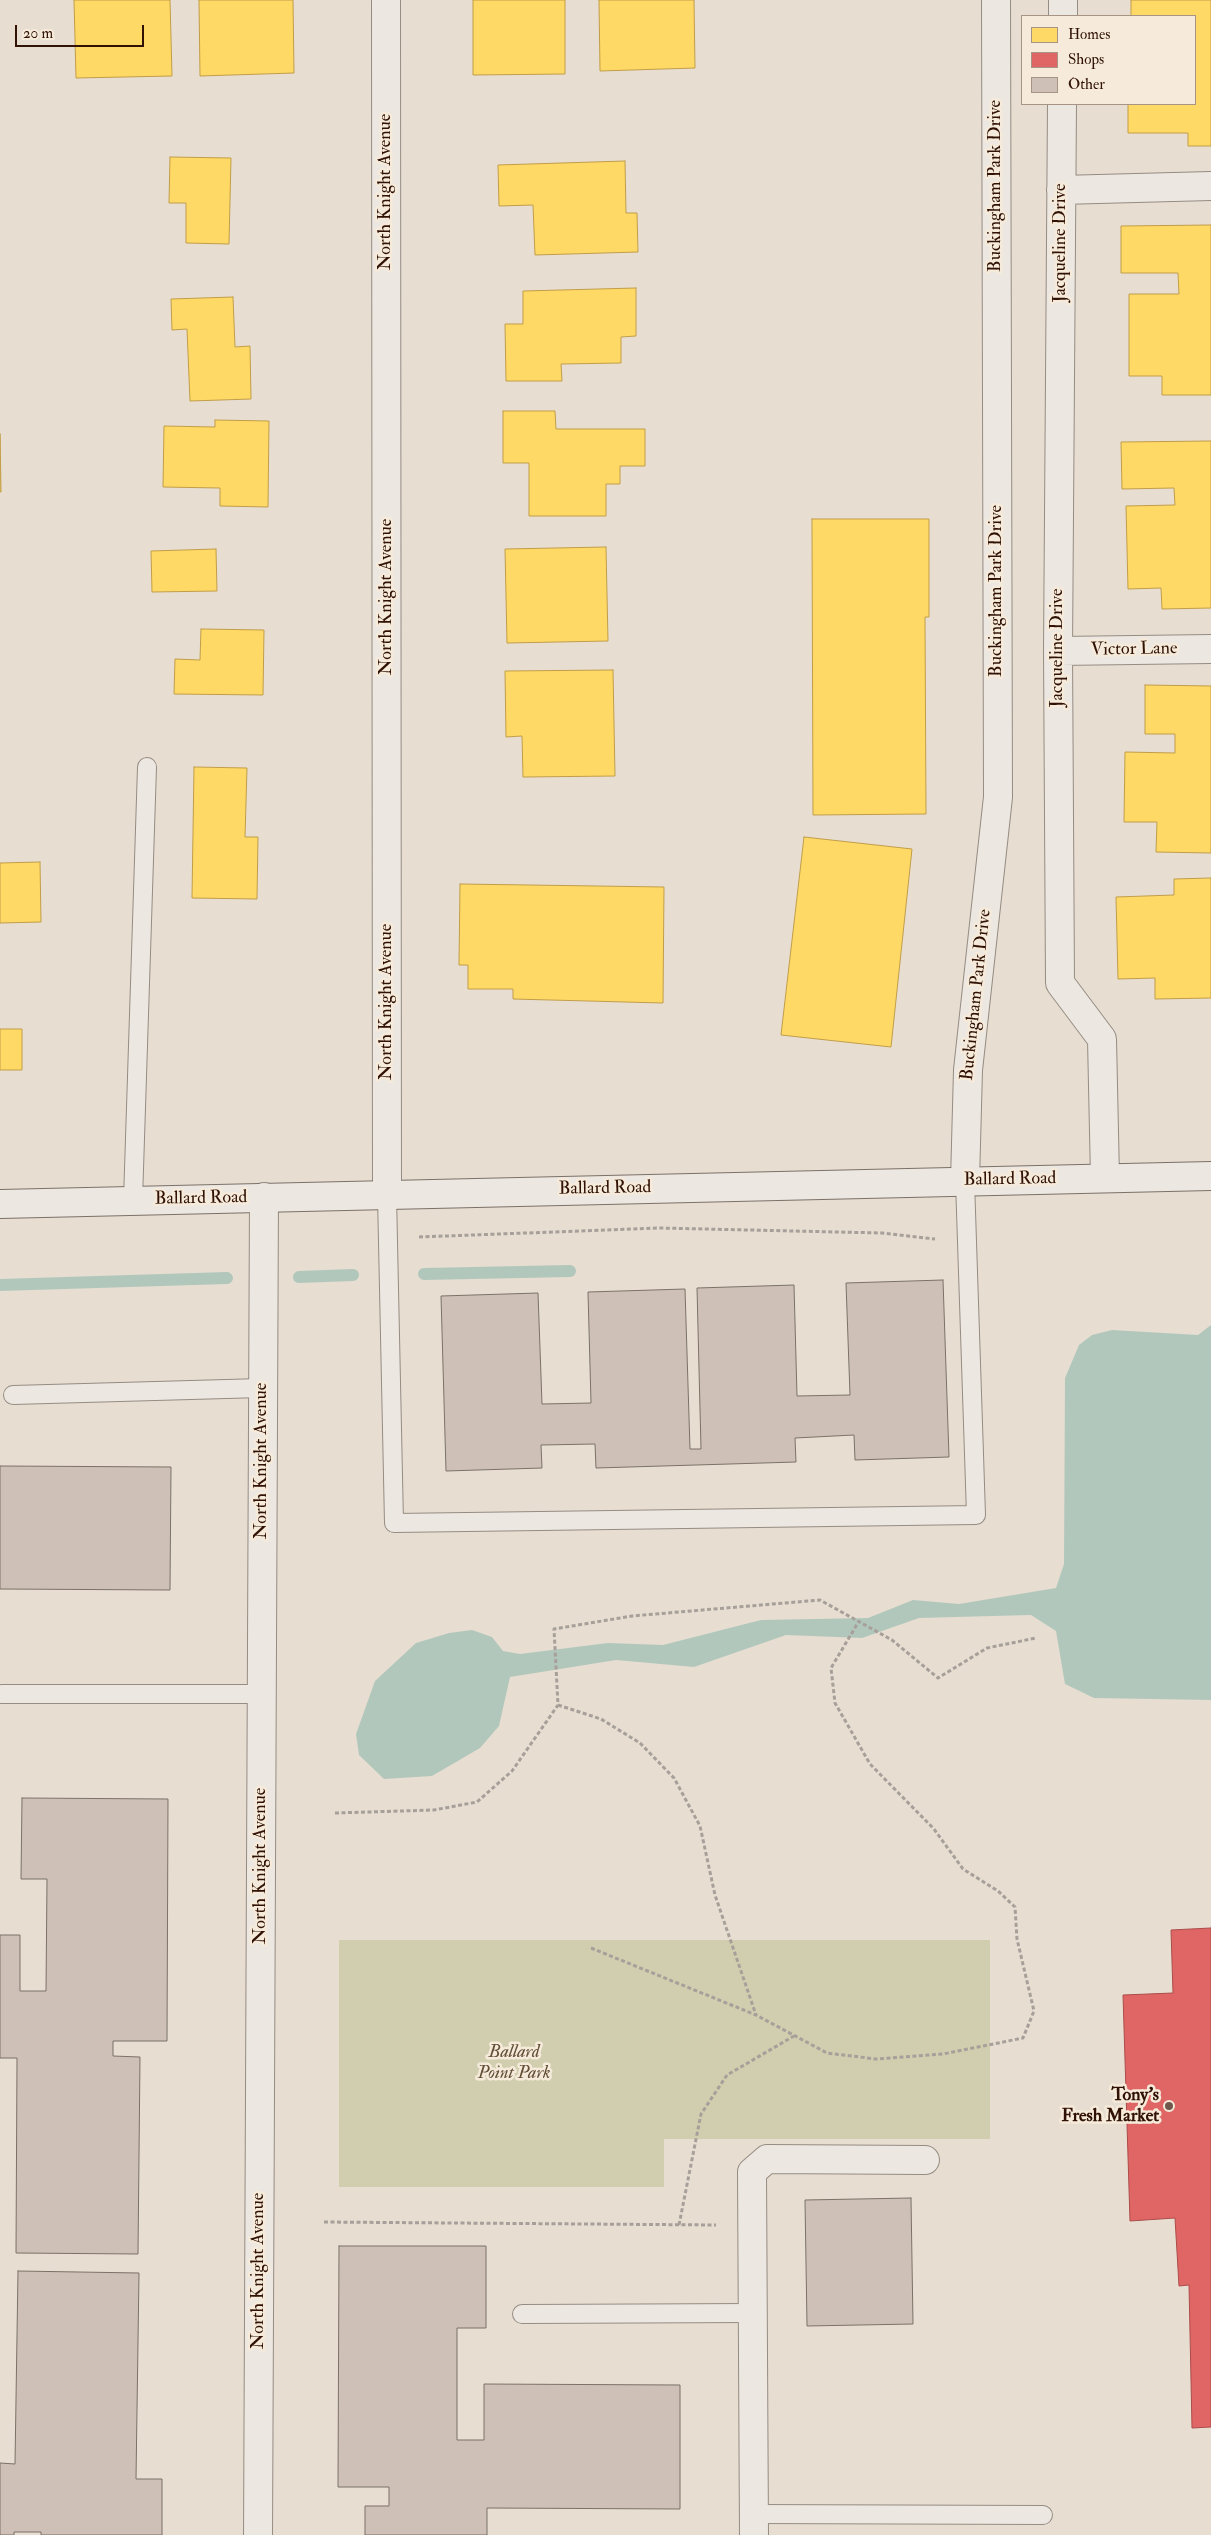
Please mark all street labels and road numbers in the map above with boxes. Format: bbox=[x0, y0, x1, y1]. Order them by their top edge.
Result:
street label: Buckingham Park Drive bbox=[985, 100, 1007, 272]
street label: North Knight Avenue bbox=[375, 114, 397, 270]
street label: Jacqueline Drive bbox=[1050, 184, 1072, 302]
street label: Buckingham Park Drive bbox=[986, 505, 1008, 677]
street label: North Knight Avenue bbox=[376, 519, 398, 675]
street label: Jacqueline Drive bbox=[1047, 589, 1069, 707]
street label: Victor Lane bbox=[1090, 638, 1178, 662]
street label: Buckingham Park Drive bbox=[957, 908, 997, 1082]
street label: North Knight Avenue bbox=[376, 924, 398, 1080]
street label: Ballard Road bbox=[963, 1168, 1057, 1192]
street label: Ballard Road bbox=[558, 1177, 652, 1201]
street label: Ballard Road bbox=[154, 1187, 248, 1211]
street label: North Knight Avenue bbox=[251, 1383, 273, 1539]
street label: North Knight Avenue bbox=[250, 1788, 272, 1944]
street label: North Knight Avenue bbox=[248, 2193, 270, 2349]

